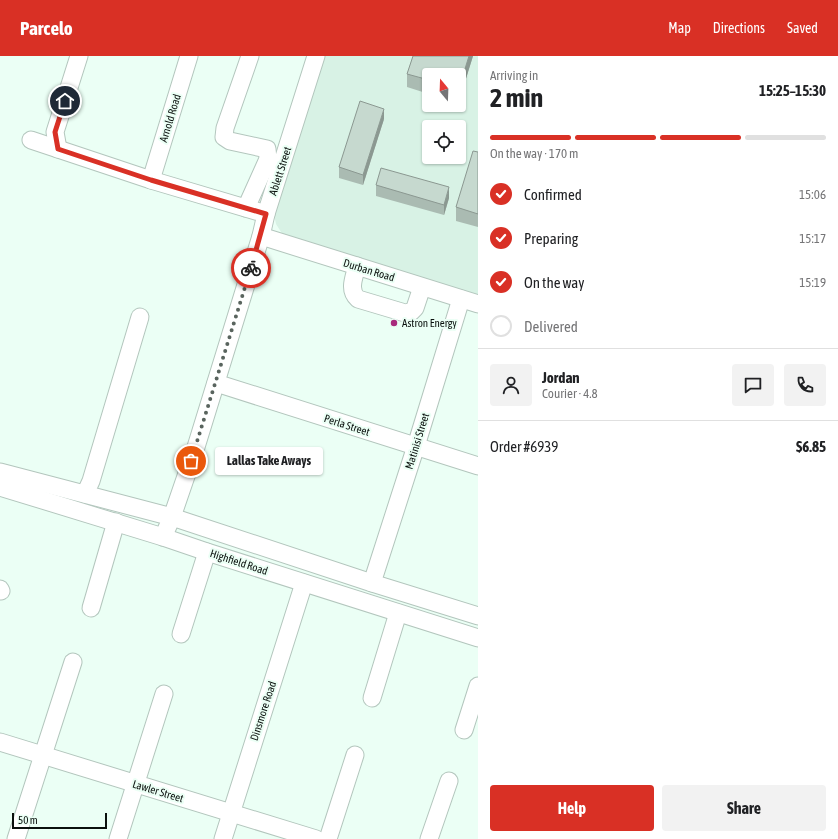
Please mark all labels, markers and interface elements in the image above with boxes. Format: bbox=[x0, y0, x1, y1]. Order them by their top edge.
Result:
text: Parcelo bbox=[20, 17, 73, 39]
text: Map bbox=[668, 20, 691, 36]
text: Directions bbox=[713, 20, 765, 36]
text: Saved bbox=[787, 20, 818, 36]
north arrow bbox=[422, 68, 466, 112]
map controls bbox=[422, 68, 466, 164]
text: Arriving in bbox=[490, 68, 538, 83]
text: 15:25–15:30 bbox=[759, 82, 826, 99]
text: 2 min bbox=[490, 83, 543, 113]
pin bbox=[48, 84, 82, 118]
icon: home bbox=[54, 90, 76, 112]
street label: Arnold Road bbox=[157, 92, 183, 144]
button: locate bbox=[422, 120, 466, 164]
street label: Ablett Street bbox=[267, 145, 293, 197]
text: On the way · 170 m bbox=[490, 146, 578, 161]
icon: check bbox=[490, 183, 512, 205]
text: Confirmed bbox=[524, 186, 582, 203]
text: 15:06 bbox=[799, 187, 826, 202]
icon: check bbox=[490, 227, 512, 249]
text: Preparing bbox=[524, 230, 578, 247]
text: 15:17 bbox=[799, 231, 826, 246]
courier bbox=[231, 248, 271, 288]
icon: bike bbox=[240, 257, 262, 279]
street label: Durban Road bbox=[342, 257, 396, 283]
icon: check bbox=[490, 271, 512, 293]
text: On the way bbox=[524, 274, 585, 291]
text: 15:19 bbox=[799, 275, 826, 290]
place label: Astron Energy bbox=[402, 317, 457, 329]
marker: Astron Energy bbox=[389, 318, 399, 328]
text: Delivered bbox=[524, 318, 578, 335]
button: person bbox=[490, 364, 532, 406]
button: chat bbox=[732, 364, 774, 406]
button: phone bbox=[784, 364, 826, 406]
text: Jordan bbox=[542, 369, 580, 386]
text: Courier · 4.8 bbox=[542, 386, 598, 401]
street label: Matinisi Street bbox=[403, 411, 431, 471]
street label: Perla Street bbox=[323, 412, 371, 438]
text: Order #6939 bbox=[490, 438, 558, 455]
text: $6.85 bbox=[796, 438, 826, 455]
pin bbox=[174, 444, 208, 478]
callout: Lallas Take Aways bbox=[215, 447, 323, 475]
icon: bag bbox=[180, 450, 202, 472]
text: Lallas Take Aways bbox=[227, 453, 311, 468]
street label: Highfield Road bbox=[209, 547, 269, 577]
street label: Dinsmore Road bbox=[248, 680, 278, 742]
street label: Lawler Street bbox=[131, 778, 185, 804]
button: Help bbox=[490, 785, 654, 831]
button: Share bbox=[662, 785, 826, 831]
scale bar bbox=[12, 811, 107, 830]
text: 50 m bbox=[18, 814, 38, 826]

